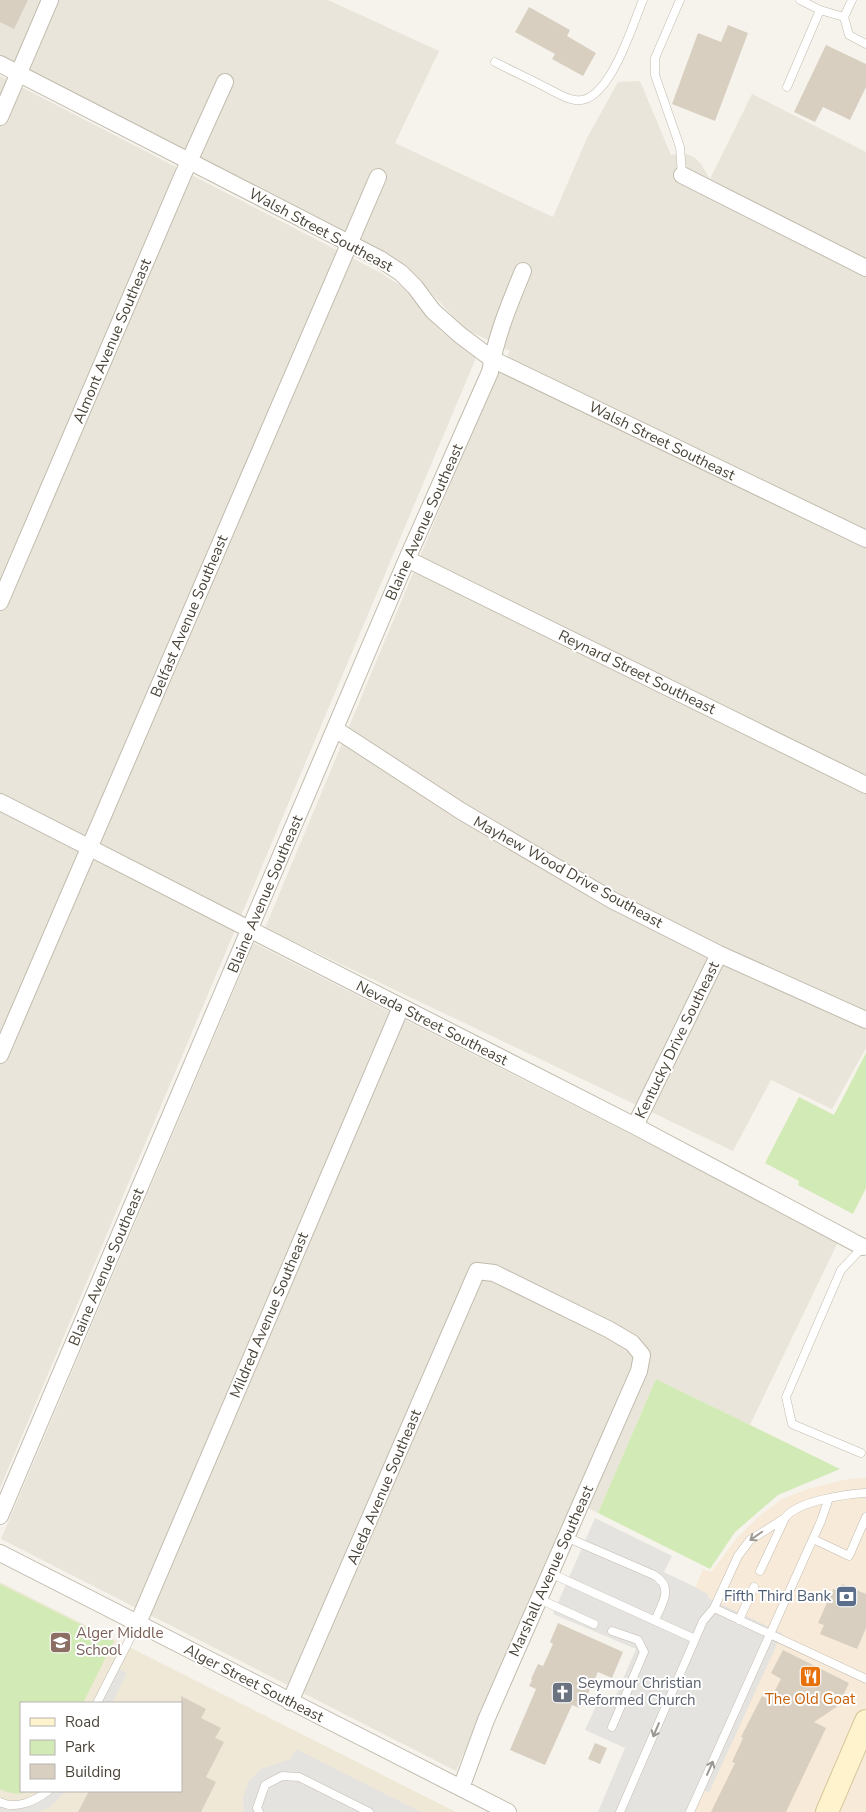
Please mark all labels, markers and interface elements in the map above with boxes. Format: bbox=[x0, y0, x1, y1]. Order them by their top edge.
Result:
street label: Walsh Street Southeast bbox=[245, 184, 397, 277]
street label: Almont Avenue Southeast bbox=[68, 255, 156, 426]
street label: Walsh Street Southeast bbox=[586, 397, 739, 485]
street label: Blaine Avenue Southeast bbox=[380, 440, 468, 603]
street label: Belfast Avenue Southeast bbox=[146, 531, 233, 700]
street label: Reynard Street Southeast bbox=[555, 625, 720, 719]
street label: Blaine Avenue Southeast bbox=[223, 811, 308, 976]
street label: Mayhew Wood Drive Southeast bbox=[470, 811, 667, 933]
street label: Kentucky Drive Southeast bbox=[630, 957, 724, 1122]
street label: Nevada Street Southeast bbox=[353, 976, 512, 1070]
street label: Blaine Avenue Southeast bbox=[64, 1184, 149, 1349]
street label: Mildred Avenue Southeast bbox=[225, 1228, 313, 1401]
street label: Aleda Avenue Southeast bbox=[342, 1406, 426, 1568]
street label: Marshall Avenue Southeast bbox=[504, 1482, 598, 1660]
one-way arrow bbox=[749, 1531, 763, 1541]
bank icon: Fifth Third Bank bbox=[835, 1584, 859, 1608]
place label: Fifth Third Bank bbox=[724, 1586, 831, 1606]
place label: Alger Middle School bbox=[76, 1623, 163, 1660]
school or university icon: Alger Middle School bbox=[48, 1630, 72, 1654]
street label: Alger Street Southeast bbox=[181, 1639, 328, 1727]
restaurant icon: The Old Goat bbox=[798, 1664, 822, 1688]
place label: Seymour Christian Reformed Church bbox=[578, 1673, 701, 1710]
church icon: Seymour Christian Reformed Church bbox=[550, 1680, 574, 1704]
place label: The Old Goat bbox=[765, 1689, 856, 1709]
legend bbox=[20, 1702, 182, 1792]
text: Road bbox=[65, 1712, 100, 1732]
one-way arrow bbox=[650, 1722, 660, 1737]
text: Park bbox=[65, 1737, 95, 1757]
one-way arrow bbox=[706, 1761, 716, 1776]
text: Building bbox=[65, 1762, 121, 1782]

